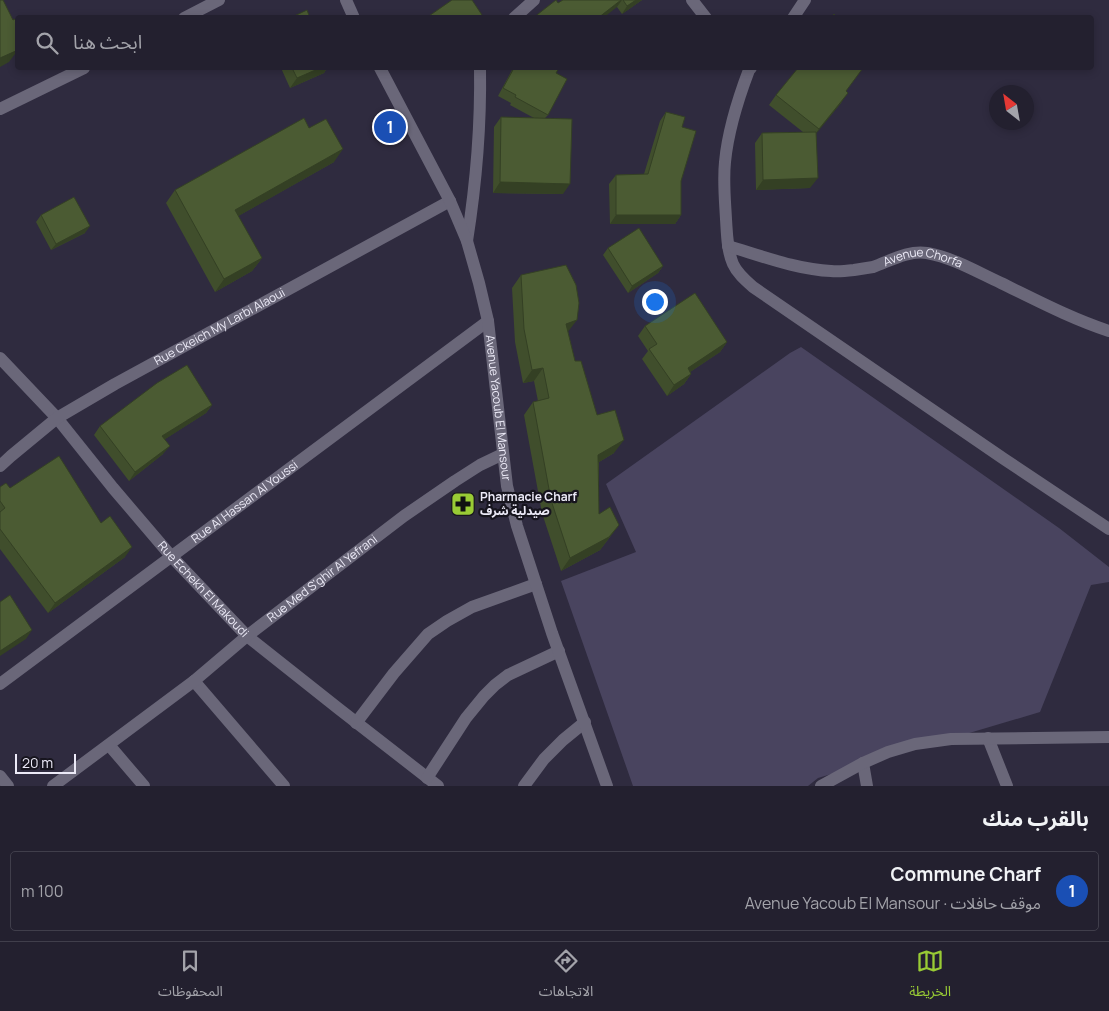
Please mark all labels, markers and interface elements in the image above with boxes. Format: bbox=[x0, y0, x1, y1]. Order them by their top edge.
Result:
search box bbox=[15, 15, 1094, 70]
icon: search bbox=[33, 29, 61, 57]
text: ابحث هنا bbox=[73, 29, 142, 55]
north arrow bbox=[989, 85, 1034, 130]
pin: 1 bbox=[374, 108, 406, 146]
street label: Avenue Chorfa bbox=[880, 243, 965, 272]
street label: Rue Ckeich My Larbi Alaoui bbox=[151, 284, 288, 369]
your location bbox=[642, 289, 668, 315]
street label: Avenue Yacoub El Mansour bbox=[482, 334, 515, 483]
street label: Rue Al Hassan Al Youssi bbox=[188, 456, 301, 547]
place label: Pharmacie Charf صيدلية شرف bbox=[480, 488, 577, 519]
pharmacy icon: Pharmacie Charf صيدلية شرف bbox=[450, 491, 476, 517]
street label: Rue Med S'ghir Al Yefrani bbox=[263, 530, 381, 626]
street label: Rue Echekh El Makoudi bbox=[154, 537, 253, 641]
scale bar bbox=[15, 751, 76, 774]
text: 20 m bbox=[22, 753, 53, 772]
text: بالقرب منك bbox=[982, 804, 1089, 832]
text: Commune Charf bbox=[891, 861, 1041, 887]
text: 100 m bbox=[21, 880, 64, 902]
text: 1 bbox=[1069, 880, 1076, 902]
text: موقف حافلات · Avenue Yacoub El Mansour bbox=[745, 892, 1041, 914]
tab: المحفوظات bbox=[158, 947, 223, 1006]
tab: الاتجاهات bbox=[539, 947, 593, 1006]
tab: الخريطة bbox=[909, 947, 951, 1006]

